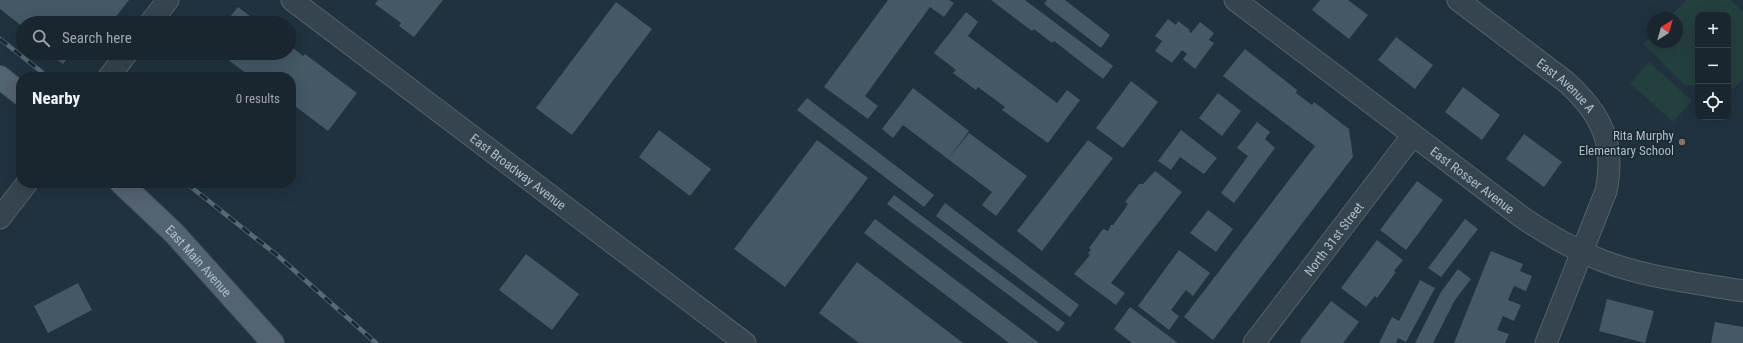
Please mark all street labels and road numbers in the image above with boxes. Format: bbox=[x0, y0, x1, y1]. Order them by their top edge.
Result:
street label: East Avenue A bbox=[1534, 55, 1599, 116]
street label: East Broadway Avenue bbox=[468, 130, 569, 212]
street label: East Rosser Avenue bbox=[1428, 143, 1518, 216]
street label: North 31st Street bbox=[1301, 199, 1366, 278]
street label: East Main Avenue bbox=[163, 222, 235, 300]

